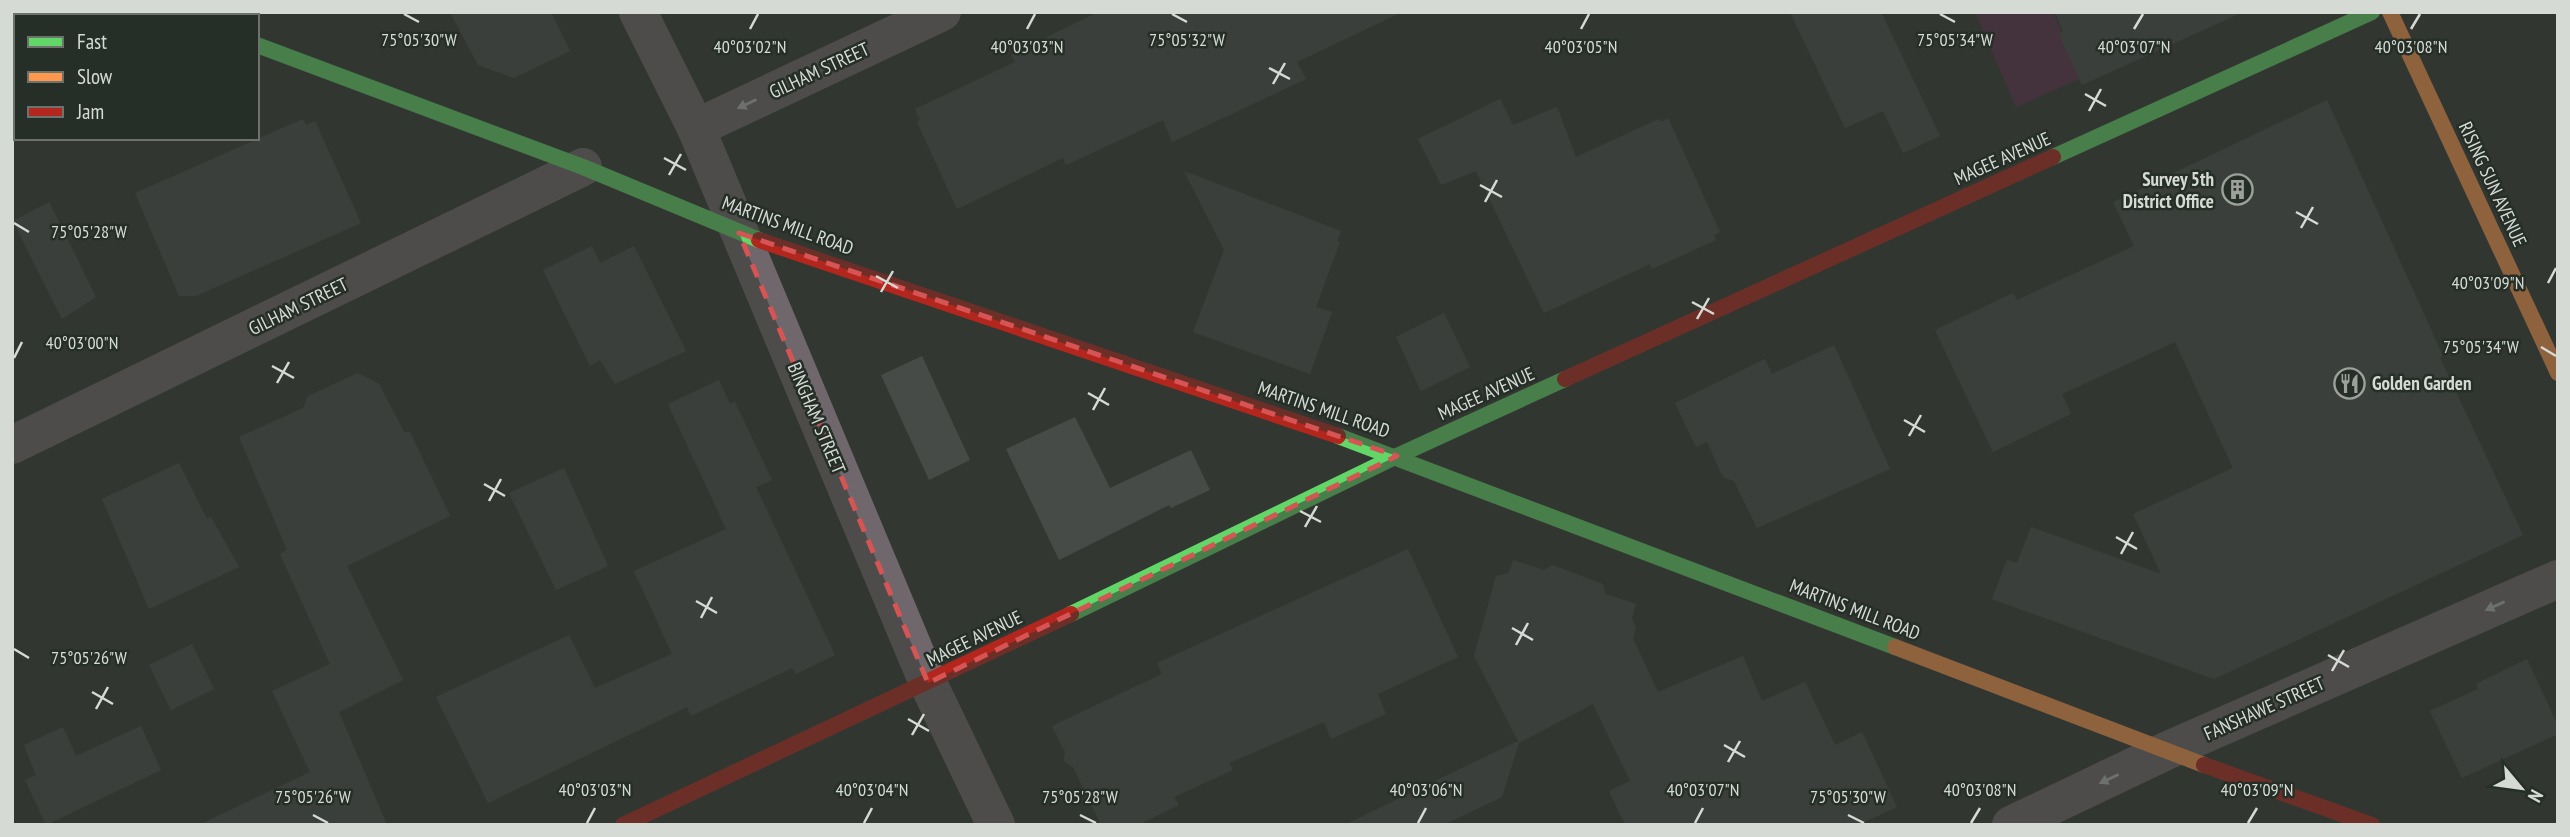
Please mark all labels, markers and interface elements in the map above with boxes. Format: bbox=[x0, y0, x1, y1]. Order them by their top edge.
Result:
legend bbox=[14, 14, 259, 140]
text: Fast bbox=[77, 28, 107, 55]
text: 75°05'30"W bbox=[381, 28, 457, 51]
text: 75°05'32"W bbox=[1149, 28, 1225, 51]
text: 75°05'34"W bbox=[1917, 28, 1993, 51]
text: 40°03'02"N bbox=[714, 35, 786, 58]
text: 40°03'03"N bbox=[991, 35, 1063, 58]
text: 40°03'05"N bbox=[1545, 35, 1617, 58]
text: 40°03'07"N bbox=[2098, 35, 2170, 58]
text: 40°03'08"N bbox=[2375, 35, 2447, 58]
street label: GILHAM STREET bbox=[765, 36, 873, 104]
text: Slow bbox=[77, 63, 113, 90]
text: Jam bbox=[76, 98, 104, 125]
one-way arrow bbox=[737, 98, 757, 110]
street label: RISING SUN AVENUE bbox=[2454, 118, 2532, 250]
street label: MAGEE AVENUE bbox=[1950, 126, 2054, 190]
place label: Survey 5th District Office bbox=[2123, 167, 2214, 213]
building icon: Survey 5th District Office bbox=[2220, 173, 2254, 207]
street label: MARTINS MILL ROAD bbox=[719, 190, 857, 260]
text: 75°05'28"W bbox=[51, 220, 127, 243]
street label: GILHAM STREET bbox=[244, 271, 352, 340]
text: 40°03'09"N bbox=[2452, 271, 2524, 294]
text: 40°03'00"N bbox=[46, 331, 118, 354]
text: 75°05'34"W bbox=[2443, 335, 2519, 358]
street label: BINGHAM STREET bbox=[783, 359, 851, 478]
street label: MAGEE AVENUE bbox=[1434, 361, 1538, 425]
restaurant icon: Golden Garden bbox=[2332, 366, 2366, 400]
place label: Golden Garden bbox=[2372, 371, 2471, 395]
street label: MARTINS MILL ROAD bbox=[1255, 375, 1393, 443]
street label: MARTINS MILL ROAD bbox=[1786, 573, 1924, 645]
one-way arrow bbox=[2485, 600, 2505, 612]
street label: MAGEE AVENUE bbox=[922, 605, 1026, 671]
text: 75°05'26"W bbox=[51, 646, 127, 669]
street label: FANSHAWE STREET bbox=[2200, 671, 2328, 745]
north arrow bbox=[2486, 753, 2556, 823]
one-way arrow bbox=[2098, 773, 2119, 784]
text: 40°03'03"N bbox=[559, 778, 631, 801]
text: 40°03'04"N bbox=[836, 778, 908, 801]
text: 40°03'06"N bbox=[1390, 778, 1462, 801]
text: 40°03'07"N bbox=[1667, 778, 1739, 801]
text: 40°03'08"N bbox=[1944, 778, 2016, 801]
text: 40°03'09"N bbox=[2221, 778, 2293, 801]
text: 75°05'26"W bbox=[275, 785, 351, 808]
text: 75°05'28"W bbox=[1042, 785, 1118, 808]
text: 75°05'30"W bbox=[1810, 785, 1886, 808]
text: N bbox=[2523, 786, 2549, 807]

